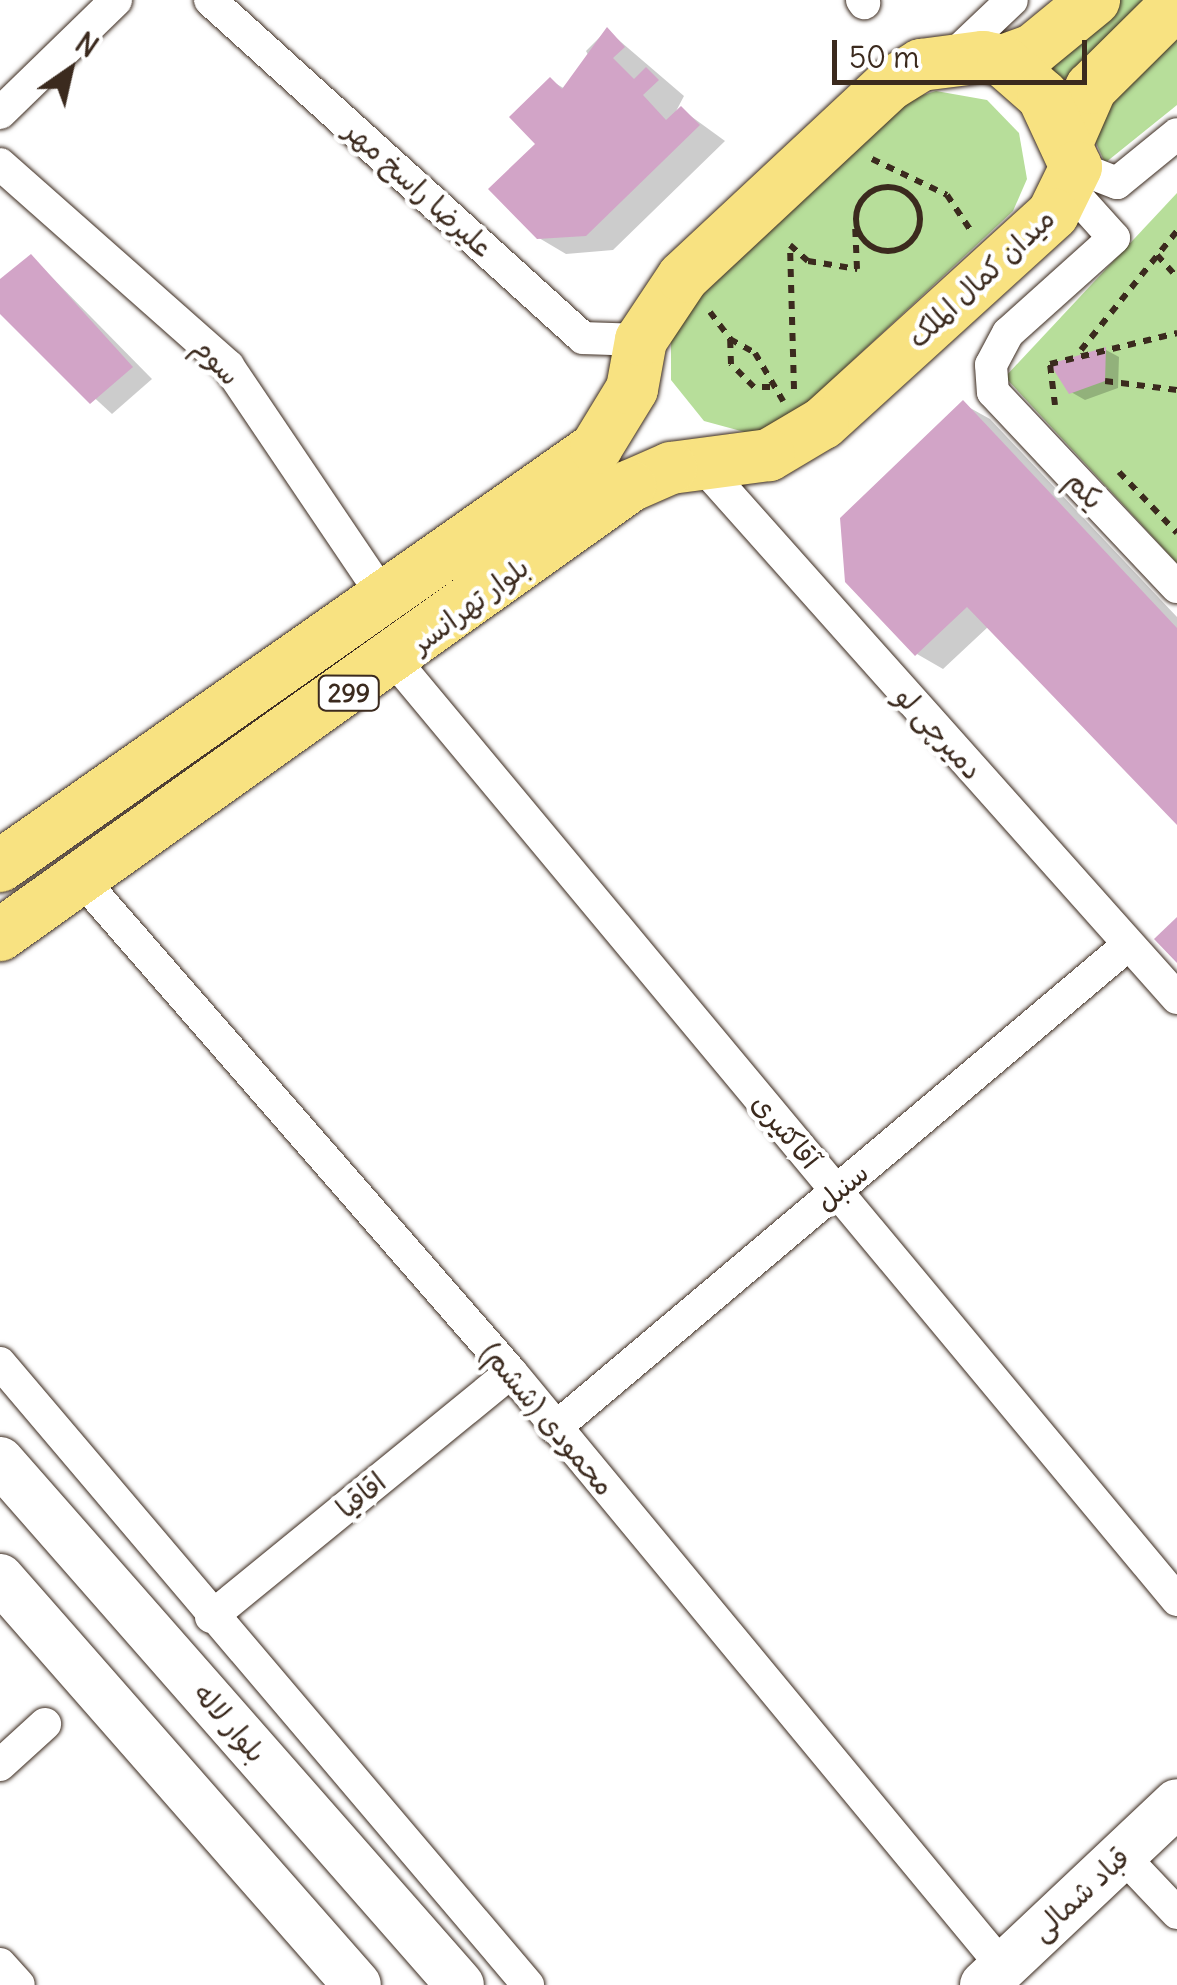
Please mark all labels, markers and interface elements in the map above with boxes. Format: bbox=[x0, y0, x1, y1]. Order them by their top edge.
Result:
north arrow bbox=[20, 20, 120, 120]
scale bar bbox=[837, 20, 1092, 82]
text: N bbox=[69, 25, 105, 65]
text: 50 m bbox=[849, 38, 919, 76]
street label: علیرضا راسخ مهر bbox=[338, 114, 500, 264]
street label: میدان کمال الملک bbox=[901, 201, 1061, 355]
street label: سوم bbox=[187, 330, 247, 392]
street label: یکم bbox=[1059, 464, 1111, 516]
street label: بلوار تهرانسر bbox=[405, 550, 535, 660]
road number: 299 bbox=[316, 673, 382, 713]
street label: دمیرچی لو bbox=[889, 680, 989, 786]
street label: آقاکثیری bbox=[745, 1087, 827, 1175]
street label: سنبل bbox=[809, 1155, 875, 1219]
street label: محمودی (ششم) bbox=[474, 1336, 622, 1502]
street label: اقاقیا bbox=[329, 1465, 393, 1525]
street label: بلوار لاله bbox=[187, 1677, 273, 1769]
street label: قباد شمالی bbox=[1024, 1840, 1136, 1948]

